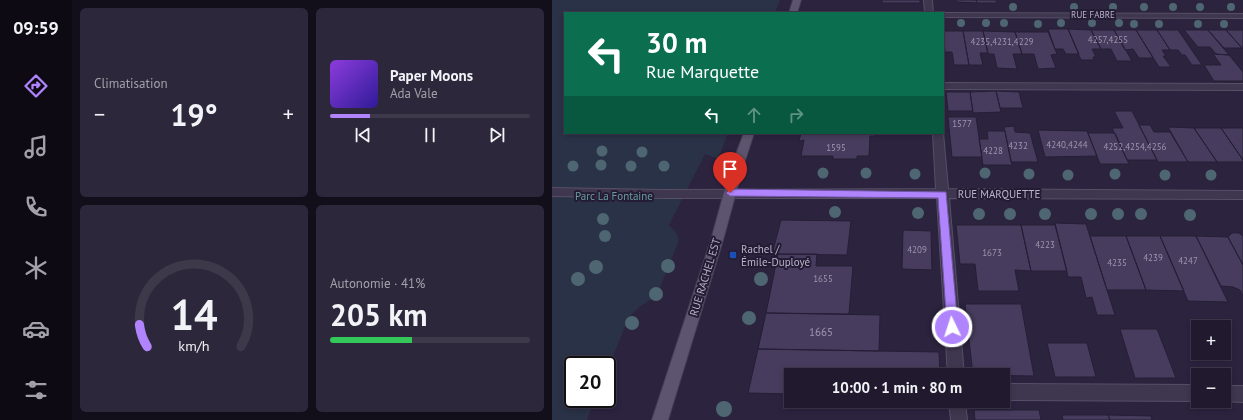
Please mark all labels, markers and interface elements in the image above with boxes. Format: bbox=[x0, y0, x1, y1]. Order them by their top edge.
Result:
street label: RUE FABRE bbox=[1071, 9, 1115, 20]
text: 09:59 bbox=[13, 16, 59, 39]
text: 30 m bbox=[646, 24, 707, 61]
icon: left bbox=[580, 28, 632, 80]
house number: 4257,4255 bbox=[1088, 34, 1128, 45]
house number: 4235,4231,4229 bbox=[971, 36, 1034, 47]
text: Rue Marquette bbox=[646, 60, 759, 83]
text: Paper Moons bbox=[390, 66, 473, 85]
icon: directions bbox=[22, 72, 50, 100]
text: Climatisation bbox=[94, 75, 168, 92]
text: Ada Vale bbox=[390, 85, 438, 102]
text: 19° bbox=[170, 95, 218, 134]
text: − bbox=[94, 100, 105, 128]
text: + bbox=[283, 100, 294, 128]
icon: left bbox=[701, 104, 723, 126]
icon: ahead bbox=[743, 104, 765, 126]
icon: right bbox=[785, 104, 807, 126]
house number: 1577 bbox=[952, 118, 972, 129]
icon: previous bbox=[352, 124, 374, 146]
icon: pause bbox=[419, 124, 441, 146]
icon: next bbox=[486, 124, 508, 146]
icon: music bbox=[22, 133, 50, 161]
house number: 4240,4244 bbox=[1046, 139, 1088, 150]
house number: 4232 bbox=[1008, 140, 1028, 151]
house number: 4252,4254,4256 bbox=[1104, 141, 1167, 152]
house number: 1595 bbox=[826, 142, 846, 153]
house number: 4228 bbox=[983, 145, 1003, 156]
pin bbox=[713, 152, 747, 193]
icon: arrive bbox=[719, 158, 741, 180]
street label: RUE MARQUETTE bbox=[958, 187, 1040, 201]
park label: Parc La Fontaine bbox=[575, 189, 653, 203]
icon: phone bbox=[22, 193, 50, 221]
street label: RUE RACHEL EST bbox=[687, 236, 723, 318]
house number: 4223 bbox=[1035, 239, 1055, 250]
place label: Rachel / Émile-Duployé bbox=[741, 242, 811, 269]
house number: 4209 bbox=[907, 244, 927, 255]
house number: 1673 bbox=[982, 247, 1002, 258]
marker: Rachel / Émile-Duployé bbox=[728, 250, 738, 260]
house number: 4239 bbox=[1143, 252, 1163, 263]
icon: climate bbox=[22, 254, 50, 282]
house number: 4247 bbox=[1178, 255, 1198, 266]
house number: 4235 bbox=[1107, 257, 1127, 268]
house number: 1655 bbox=[813, 273, 833, 284]
text: Autonomie · 41% bbox=[330, 275, 425, 292]
text: 14 bbox=[170, 287, 218, 340]
text: 205 km bbox=[330, 295, 428, 334]
position arrow bbox=[931, 306, 973, 348]
icon: car bbox=[22, 315, 50, 343]
map controls bbox=[1191, 320, 1231, 408]
button: + bbox=[1191, 320, 1231, 360]
house number: 1665 bbox=[809, 325, 833, 339]
text: km/h bbox=[178, 335, 210, 354]
speed limit sign: 20 bbox=[564, 356, 616, 408]
button: − bbox=[1191, 368, 1231, 408]
icon: filters bbox=[22, 376, 50, 404]
text: 10:00 · 1 min · 80 m bbox=[832, 378, 962, 397]

